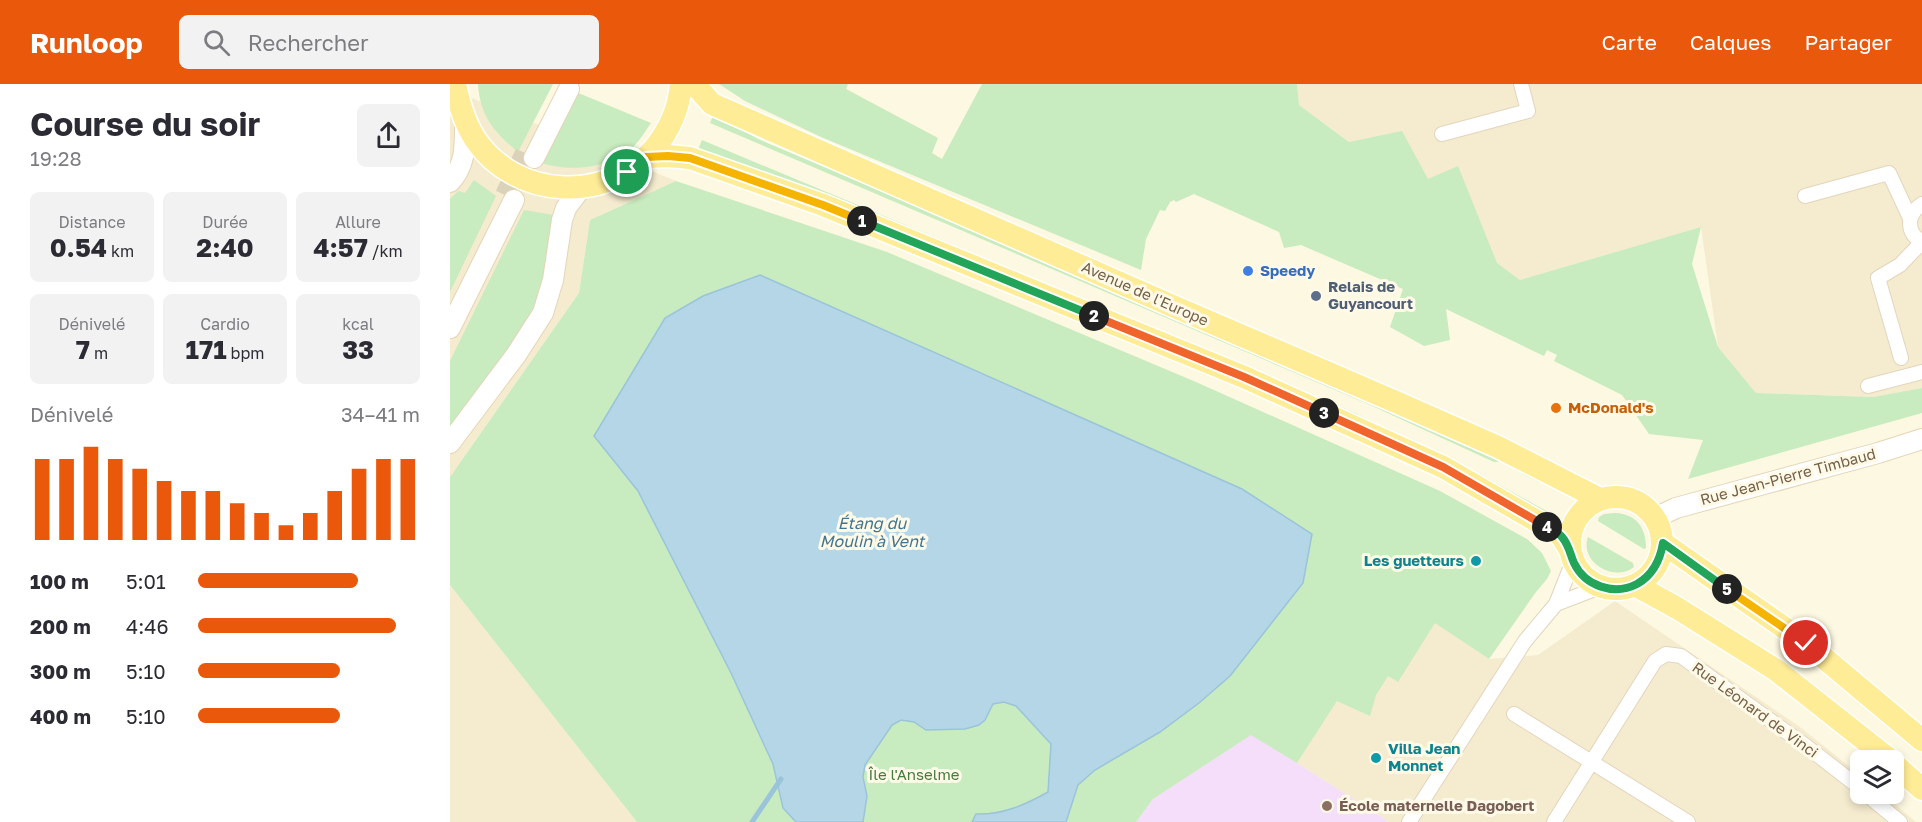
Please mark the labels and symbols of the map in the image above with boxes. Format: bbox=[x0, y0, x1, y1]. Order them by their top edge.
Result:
pin bbox=[601, 146, 652, 197]
pin: 1 bbox=[847, 206, 877, 236]
street label: Avenue de l'Europe bbox=[1079, 257, 1212, 329]
place label: Speedy bbox=[1260, 261, 1315, 279]
marker: Speedy bbox=[1241, 264, 1255, 278]
place label: Relais de Guyancourt bbox=[1328, 277, 1413, 312]
marker: Relais de Guyancourt bbox=[1309, 289, 1323, 303]
pin: 2 bbox=[1079, 301, 1109, 331]
pin: 3 bbox=[1309, 398, 1339, 428]
place label: McDonald's bbox=[1568, 398, 1654, 416]
marker: McDonald's bbox=[1549, 401, 1563, 415]
street label: Rue Jean-Pierre Timbaud bbox=[1698, 444, 1877, 508]
pin: 4 bbox=[1532, 512, 1562, 542]
water label: Étang du Moulin à Vent bbox=[820, 513, 926, 551]
place label: Les guetteurs bbox=[1364, 551, 1464, 569]
marker: Les guetteurs bbox=[1469, 554, 1483, 568]
pin: 5 bbox=[1712, 574, 1742, 604]
pin bbox=[1780, 617, 1831, 668]
street label: Rue Léonard de Vinci bbox=[1689, 658, 1822, 761]
place label: Villa Jean Monnet bbox=[1388, 739, 1460, 774]
marker: Villa Jean Monnet bbox=[1369, 751, 1383, 765]
park label: Île l'Anselme bbox=[868, 765, 960, 783]
place label: École maternelle Dagobert bbox=[1339, 796, 1534, 814]
marker: École maternelle Dagobert bbox=[1320, 799, 1334, 813]

